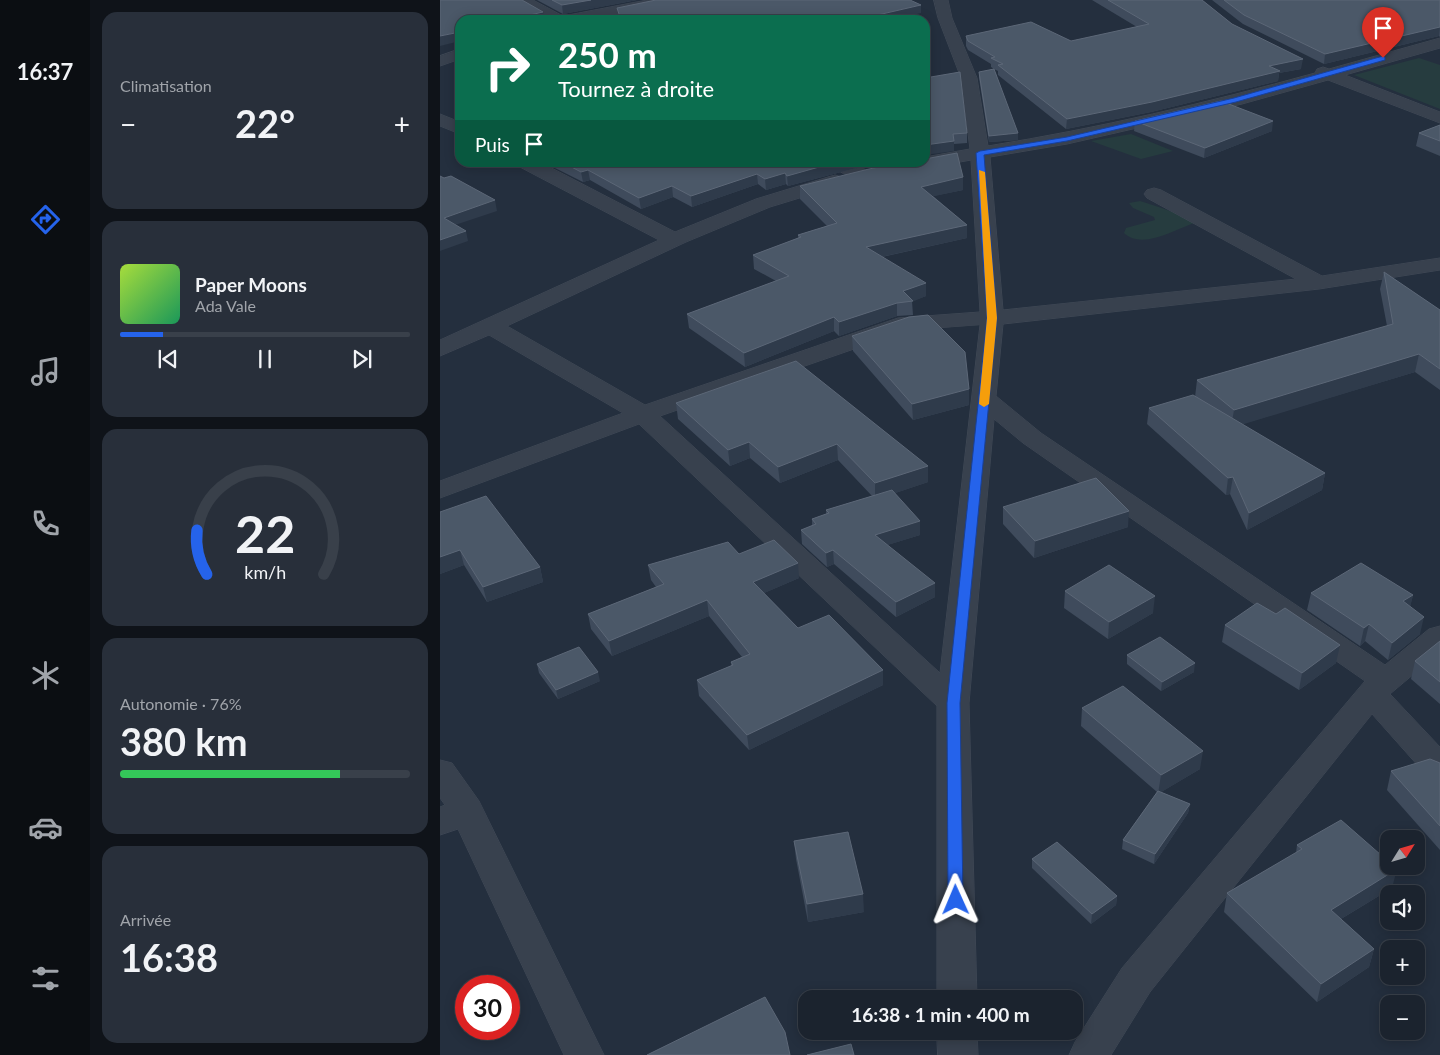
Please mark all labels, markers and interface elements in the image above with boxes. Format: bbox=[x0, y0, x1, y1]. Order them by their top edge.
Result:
pin bbox=[1362, 7, 1404, 58]
icon: arrive bbox=[1369, 14, 1397, 42]
text: 250 m bbox=[558, 33, 657, 75]
icon: right bbox=[475, 35, 540, 100]
text: 16:37 bbox=[17, 58, 73, 85]
text: Tournez à droite bbox=[558, 75, 714, 102]
text: Climatisation bbox=[120, 76, 212, 95]
text: 22° bbox=[235, 100, 295, 146]
text: − bbox=[120, 107, 136, 141]
text: + bbox=[394, 107, 410, 141]
icon: arrive bbox=[520, 130, 548, 158]
text: Puis bbox=[475, 133, 510, 156]
icon: directions bbox=[28, 202, 63, 237]
text: Paper Moons bbox=[195, 273, 307, 296]
text: Ada Vale bbox=[195, 296, 256, 315]
icon: previous bbox=[154, 345, 182, 373]
icon: pause bbox=[251, 345, 279, 373]
icon: next bbox=[348, 345, 376, 373]
icon: music bbox=[28, 354, 63, 389]
text: 22 bbox=[235, 502, 295, 564]
icon: phone bbox=[28, 506, 63, 541]
text: km/h bbox=[244, 561, 286, 583]
icon: climate bbox=[28, 658, 63, 693]
text: Autonomie · 76% bbox=[120, 694, 242, 713]
text: 380 km bbox=[120, 718, 248, 764]
icon: car bbox=[28, 810, 63, 845]
north arrow bbox=[1380, 830, 1425, 875]
map controls bbox=[1380, 830, 1425, 1040]
position arrow bbox=[929, 873, 981, 925]
button: sound bbox=[1380, 885, 1425, 930]
text: Arrivée bbox=[120, 910, 171, 929]
text: 16:38 bbox=[120, 934, 218, 980]
button: + bbox=[1380, 940, 1425, 985]
icon: filters bbox=[28, 961, 63, 996]
speed limit sign: 30 bbox=[455, 975, 520, 1040]
button: − bbox=[1380, 995, 1425, 1040]
text: 16:38 · 1 min · 400 m bbox=[851, 1003, 1030, 1026]

